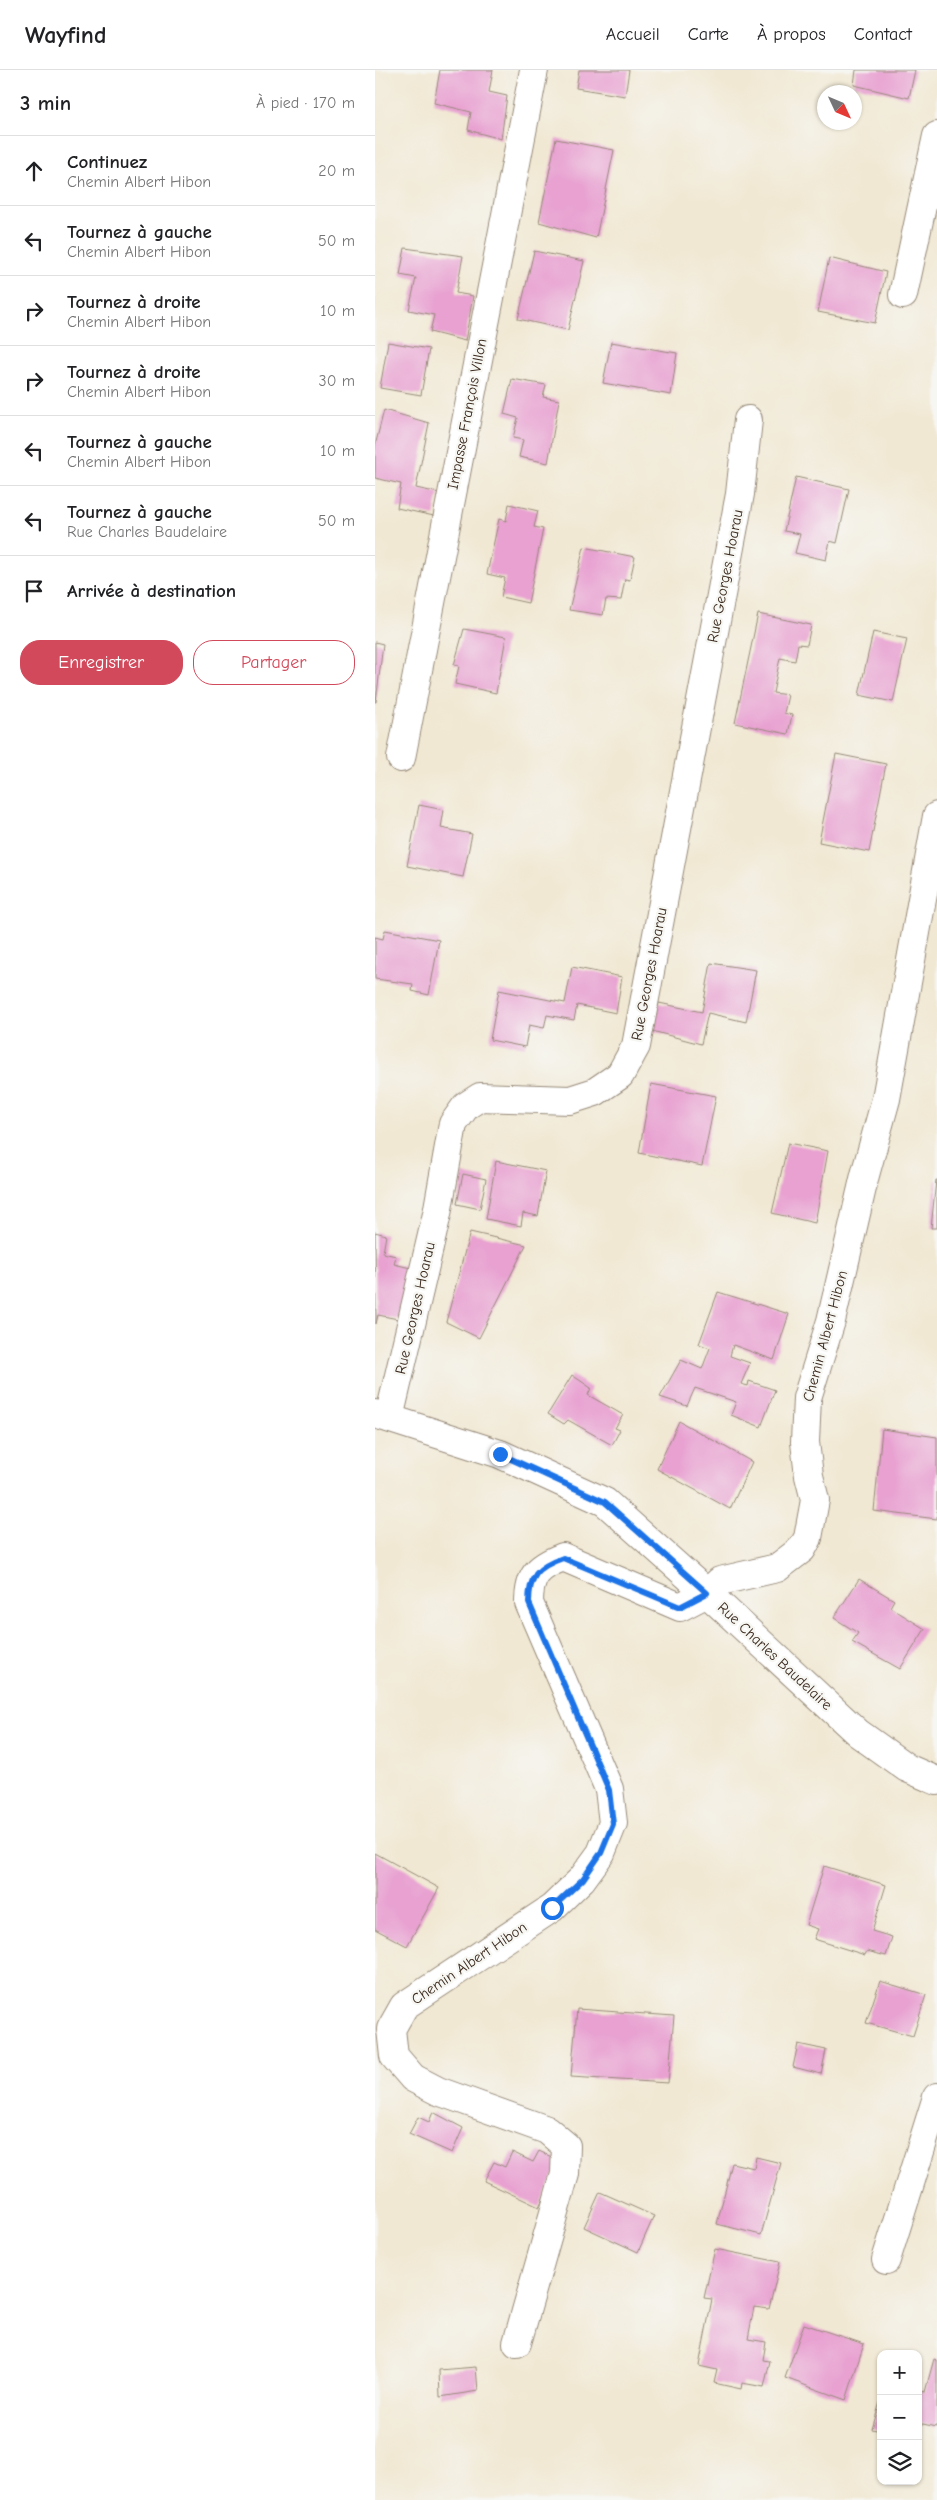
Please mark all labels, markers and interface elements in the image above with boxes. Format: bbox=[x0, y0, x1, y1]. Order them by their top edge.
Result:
text: Wayfind bbox=[25, 21, 106, 49]
text: Accueil bbox=[606, 24, 660, 45]
text: Carte bbox=[688, 24, 729, 45]
text: À propos bbox=[757, 24, 826, 45]
text: Contact bbox=[854, 24, 912, 45]
north arrow bbox=[817, 85, 862, 130]
text: 3 min bbox=[20, 91, 71, 115]
text: À pied · 170 m bbox=[256, 94, 355, 112]
text: Continuez bbox=[67, 151, 147, 173]
icon: ahead bbox=[20, 157, 48, 185]
text: 20 m bbox=[318, 162, 355, 180]
text: Chemin Albert Hibon bbox=[67, 173, 211, 191]
text: Tournez à gauche bbox=[67, 221, 212, 243]
icon: left bbox=[20, 227, 48, 255]
text: 50 m bbox=[318, 232, 355, 250]
text: Chemin Albert Hibon bbox=[67, 243, 211, 261]
text: Tournez à droite bbox=[67, 291, 201, 313]
icon: right bbox=[20, 297, 48, 325]
text: 10 m bbox=[320, 302, 355, 320]
text: Chemin Albert Hibon bbox=[67, 313, 211, 331]
street label: Impasse François Villon bbox=[444, 337, 490, 491]
text: Tournez à droite bbox=[67, 361, 201, 383]
icon: right bbox=[20, 367, 48, 395]
text: 30 m bbox=[319, 372, 355, 390]
text: Chemin Albert Hibon bbox=[67, 383, 211, 401]
text: Tournez à gauche bbox=[67, 431, 212, 453]
icon: left bbox=[20, 437, 48, 465]
text: 10 m bbox=[320, 442, 355, 460]
text: Chemin Albert Hibon bbox=[67, 453, 211, 471]
text: Tournez à gauche bbox=[67, 501, 212, 523]
icon: left bbox=[20, 507, 48, 535]
street label: Rue Georges Hoarau bbox=[703, 508, 747, 644]
text: 50 m bbox=[318, 512, 355, 530]
text: Rue Charles Baudelaire bbox=[67, 523, 227, 541]
icon: arrive bbox=[20, 577, 48, 605]
text: Arrivée à destination bbox=[67, 580, 236, 602]
button: Enregistrer bbox=[20, 640, 183, 685]
button: Partager bbox=[193, 640, 355, 685]
street label: Rue Georges Hoarau bbox=[627, 906, 671, 1042]
street label: Rue Georges Hoarau bbox=[391, 1240, 439, 1376]
street label: Chemin Albert Hibon bbox=[799, 1268, 851, 1404]
route end bbox=[489, 1443, 512, 1466]
street label: Rue Charles Baudelaire bbox=[714, 1598, 836, 1714]
route start bbox=[541, 1897, 564, 1920]
street label: Chemin Albert Hibon bbox=[408, 1918, 530, 2008]
map controls bbox=[877, 2350, 922, 2485]
button: + bbox=[877, 2350, 922, 2395]
button: − bbox=[877, 2395, 922, 2440]
button: layers bbox=[877, 2440, 922, 2485]

